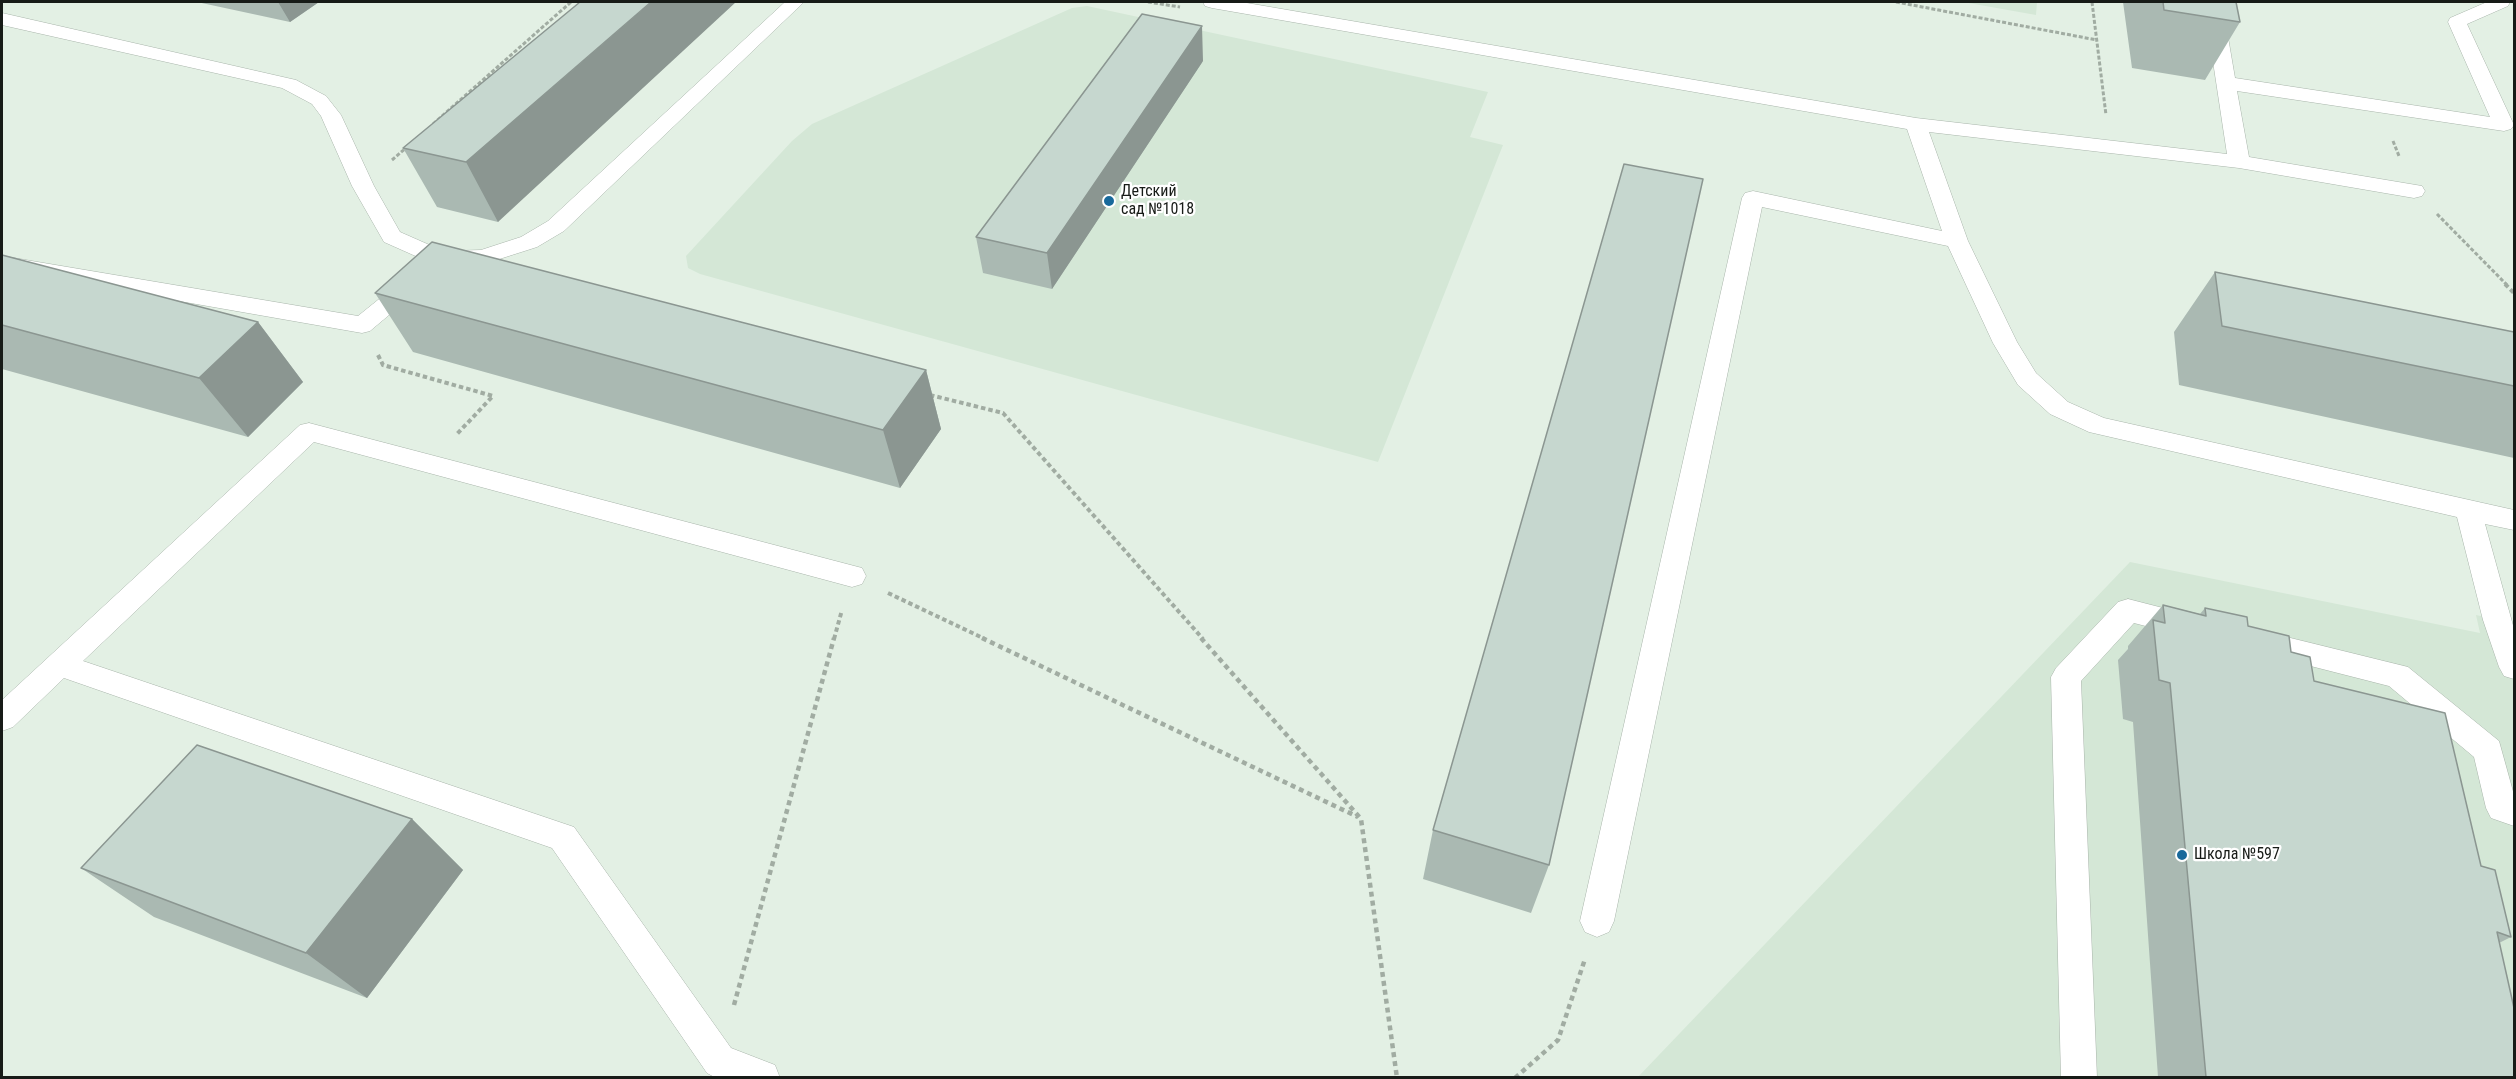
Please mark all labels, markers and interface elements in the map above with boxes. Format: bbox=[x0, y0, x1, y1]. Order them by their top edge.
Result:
place label: Детский сад №1018 bbox=[1121, 182, 1194, 220]
marker: Детский сад №1018 bbox=[1102, 194, 1116, 208]
place label: Школа №597 bbox=[2194, 845, 2280, 865]
marker: Школа №597 bbox=[2175, 848, 2189, 862]

